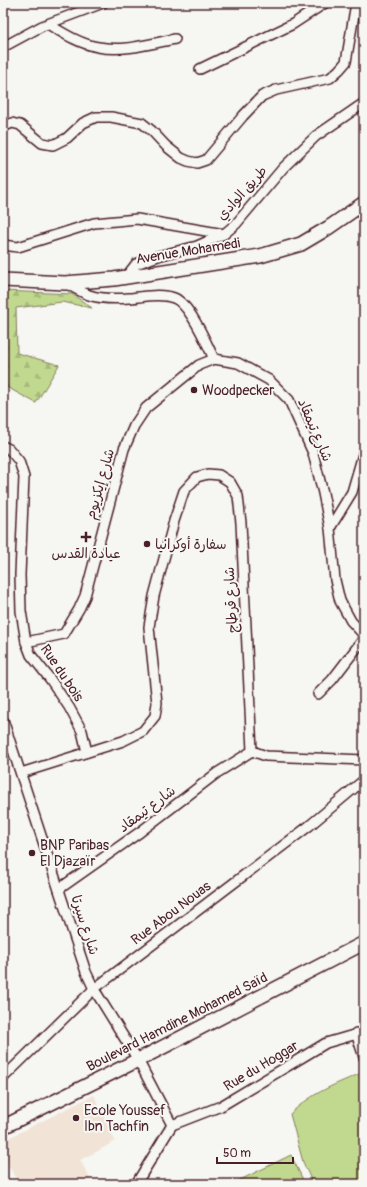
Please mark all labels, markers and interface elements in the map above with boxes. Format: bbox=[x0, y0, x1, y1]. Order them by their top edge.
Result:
street label: طريق الوادي bbox=[213, 162, 272, 225]
street label: Avenue Mohamedi bbox=[135, 234, 242, 268]
place label: Woodpecker bbox=[202, 382, 274, 399]
marker: Woodpecker bbox=[189, 385, 199, 395]
street label: شارع تيمقاد bbox=[293, 396, 336, 465]
street label: شارع إيكزيوم bbox=[82, 447, 121, 522]
marker: عيادة القدس bbox=[80, 531, 92, 543]
place label: سفارة أوكرانيا bbox=[155, 536, 227, 553]
marker: سفارة أوكرانيا bbox=[142, 539, 152, 549]
place label: عيادة القدس bbox=[52, 545, 120, 562]
street label: شارع قرطاج bbox=[221, 566, 242, 634]
street label: Rue du bois bbox=[37, 641, 88, 705]
street label: شارع تيمقاد bbox=[115, 782, 179, 837]
place label: BNP Paribas El Djazaïr bbox=[40, 837, 110, 870]
marker: BNP Paribas El Djazaïr bbox=[27, 848, 37, 858]
street label: Rue Abou Nouas bbox=[128, 877, 215, 949]
street label: شارع سيرتا bbox=[66, 893, 103, 957]
street label: Boulevard Hamdine Mohamed Saïd bbox=[84, 969, 270, 1075]
street label: Rue du Hoggar bbox=[221, 1037, 301, 1095]
place label: Ecole Youssef Ibn Tachfin bbox=[84, 1102, 166, 1135]
marker: Ecole Youssef Ibn Tachfin bbox=[71, 1113, 81, 1123]
scale bar bbox=[217, 1139, 293, 1165]
text: 50 m bbox=[223, 1146, 251, 1161]

